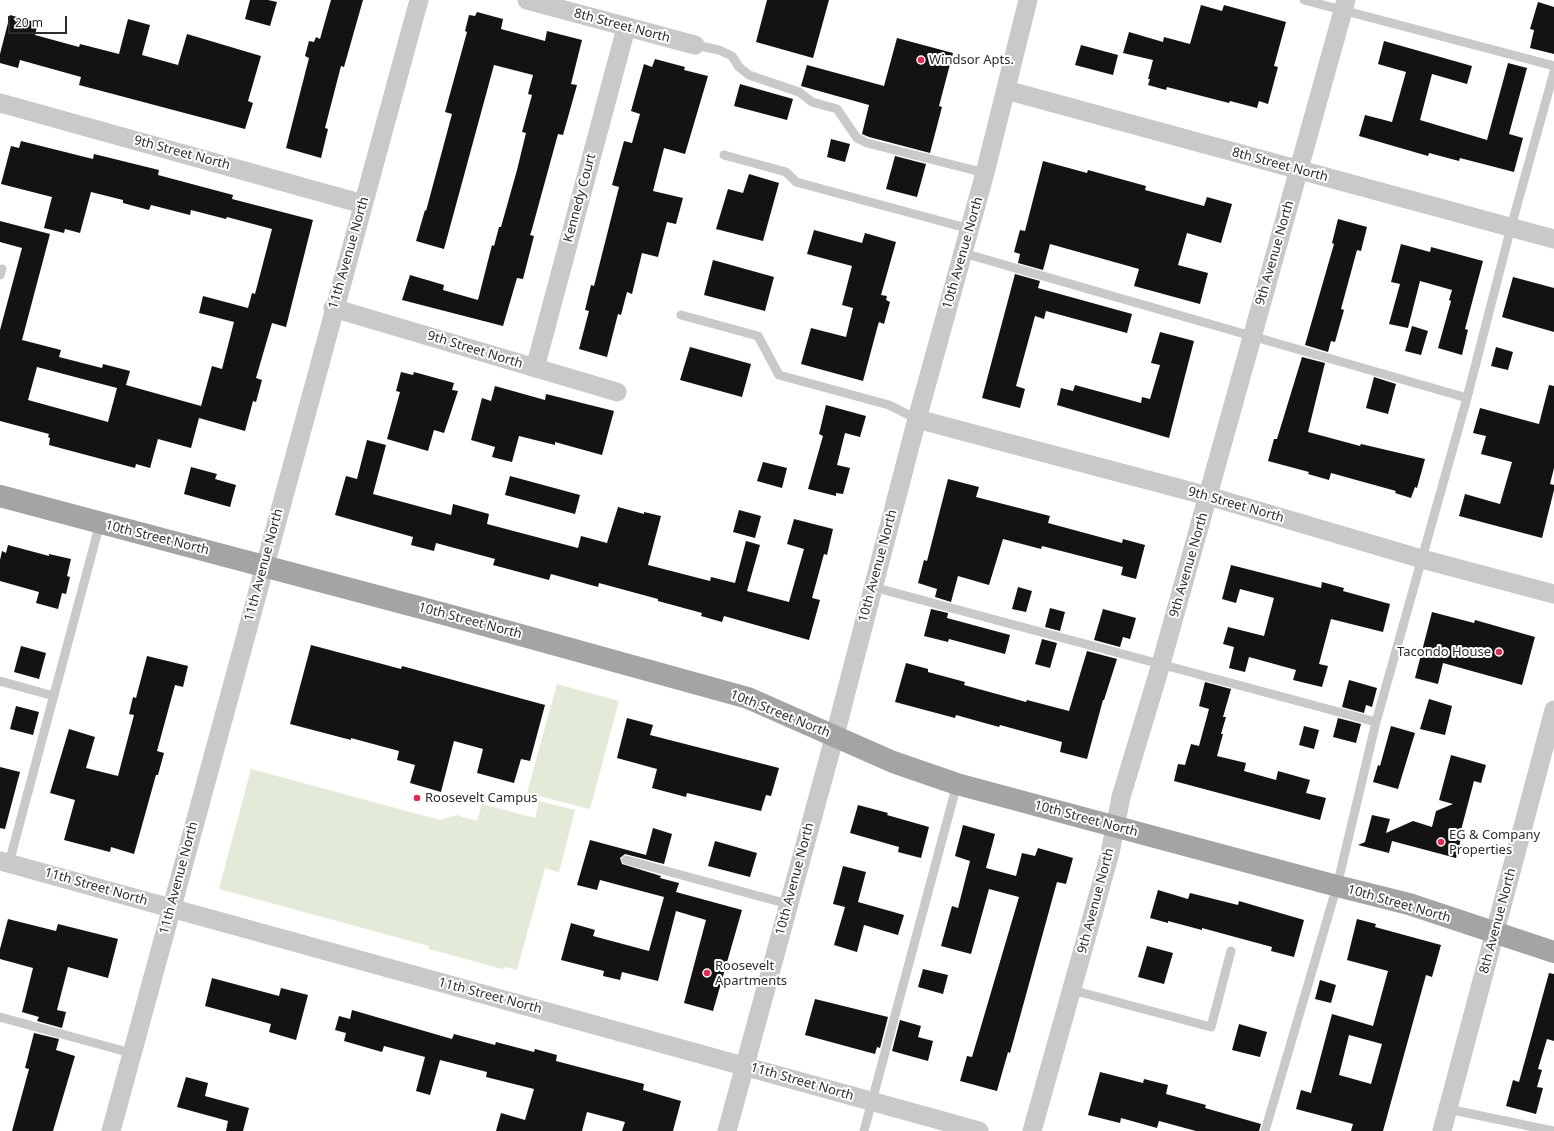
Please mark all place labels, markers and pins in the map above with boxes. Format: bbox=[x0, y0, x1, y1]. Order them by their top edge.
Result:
place label: Windsor Apts. bbox=[929, 52, 1014, 68]
marker: Windsor Apts. bbox=[916, 55, 926, 65]
place label: Tacondo House bbox=[1397, 644, 1491, 660]
marker: Tacondo House bbox=[1494, 647, 1504, 657]
place label: Roosevelt Campus bbox=[425, 790, 537, 806]
marker: Roosevelt Campus bbox=[412, 793, 422, 803]
place label: EG & Company Properties bbox=[1449, 827, 1540, 858]
marker: EG & Company Properties bbox=[1436, 837, 1446, 847]
place label: Roosevelt Apartments bbox=[715, 958, 787, 989]
marker: Roosevelt Apartments bbox=[702, 968, 712, 978]

